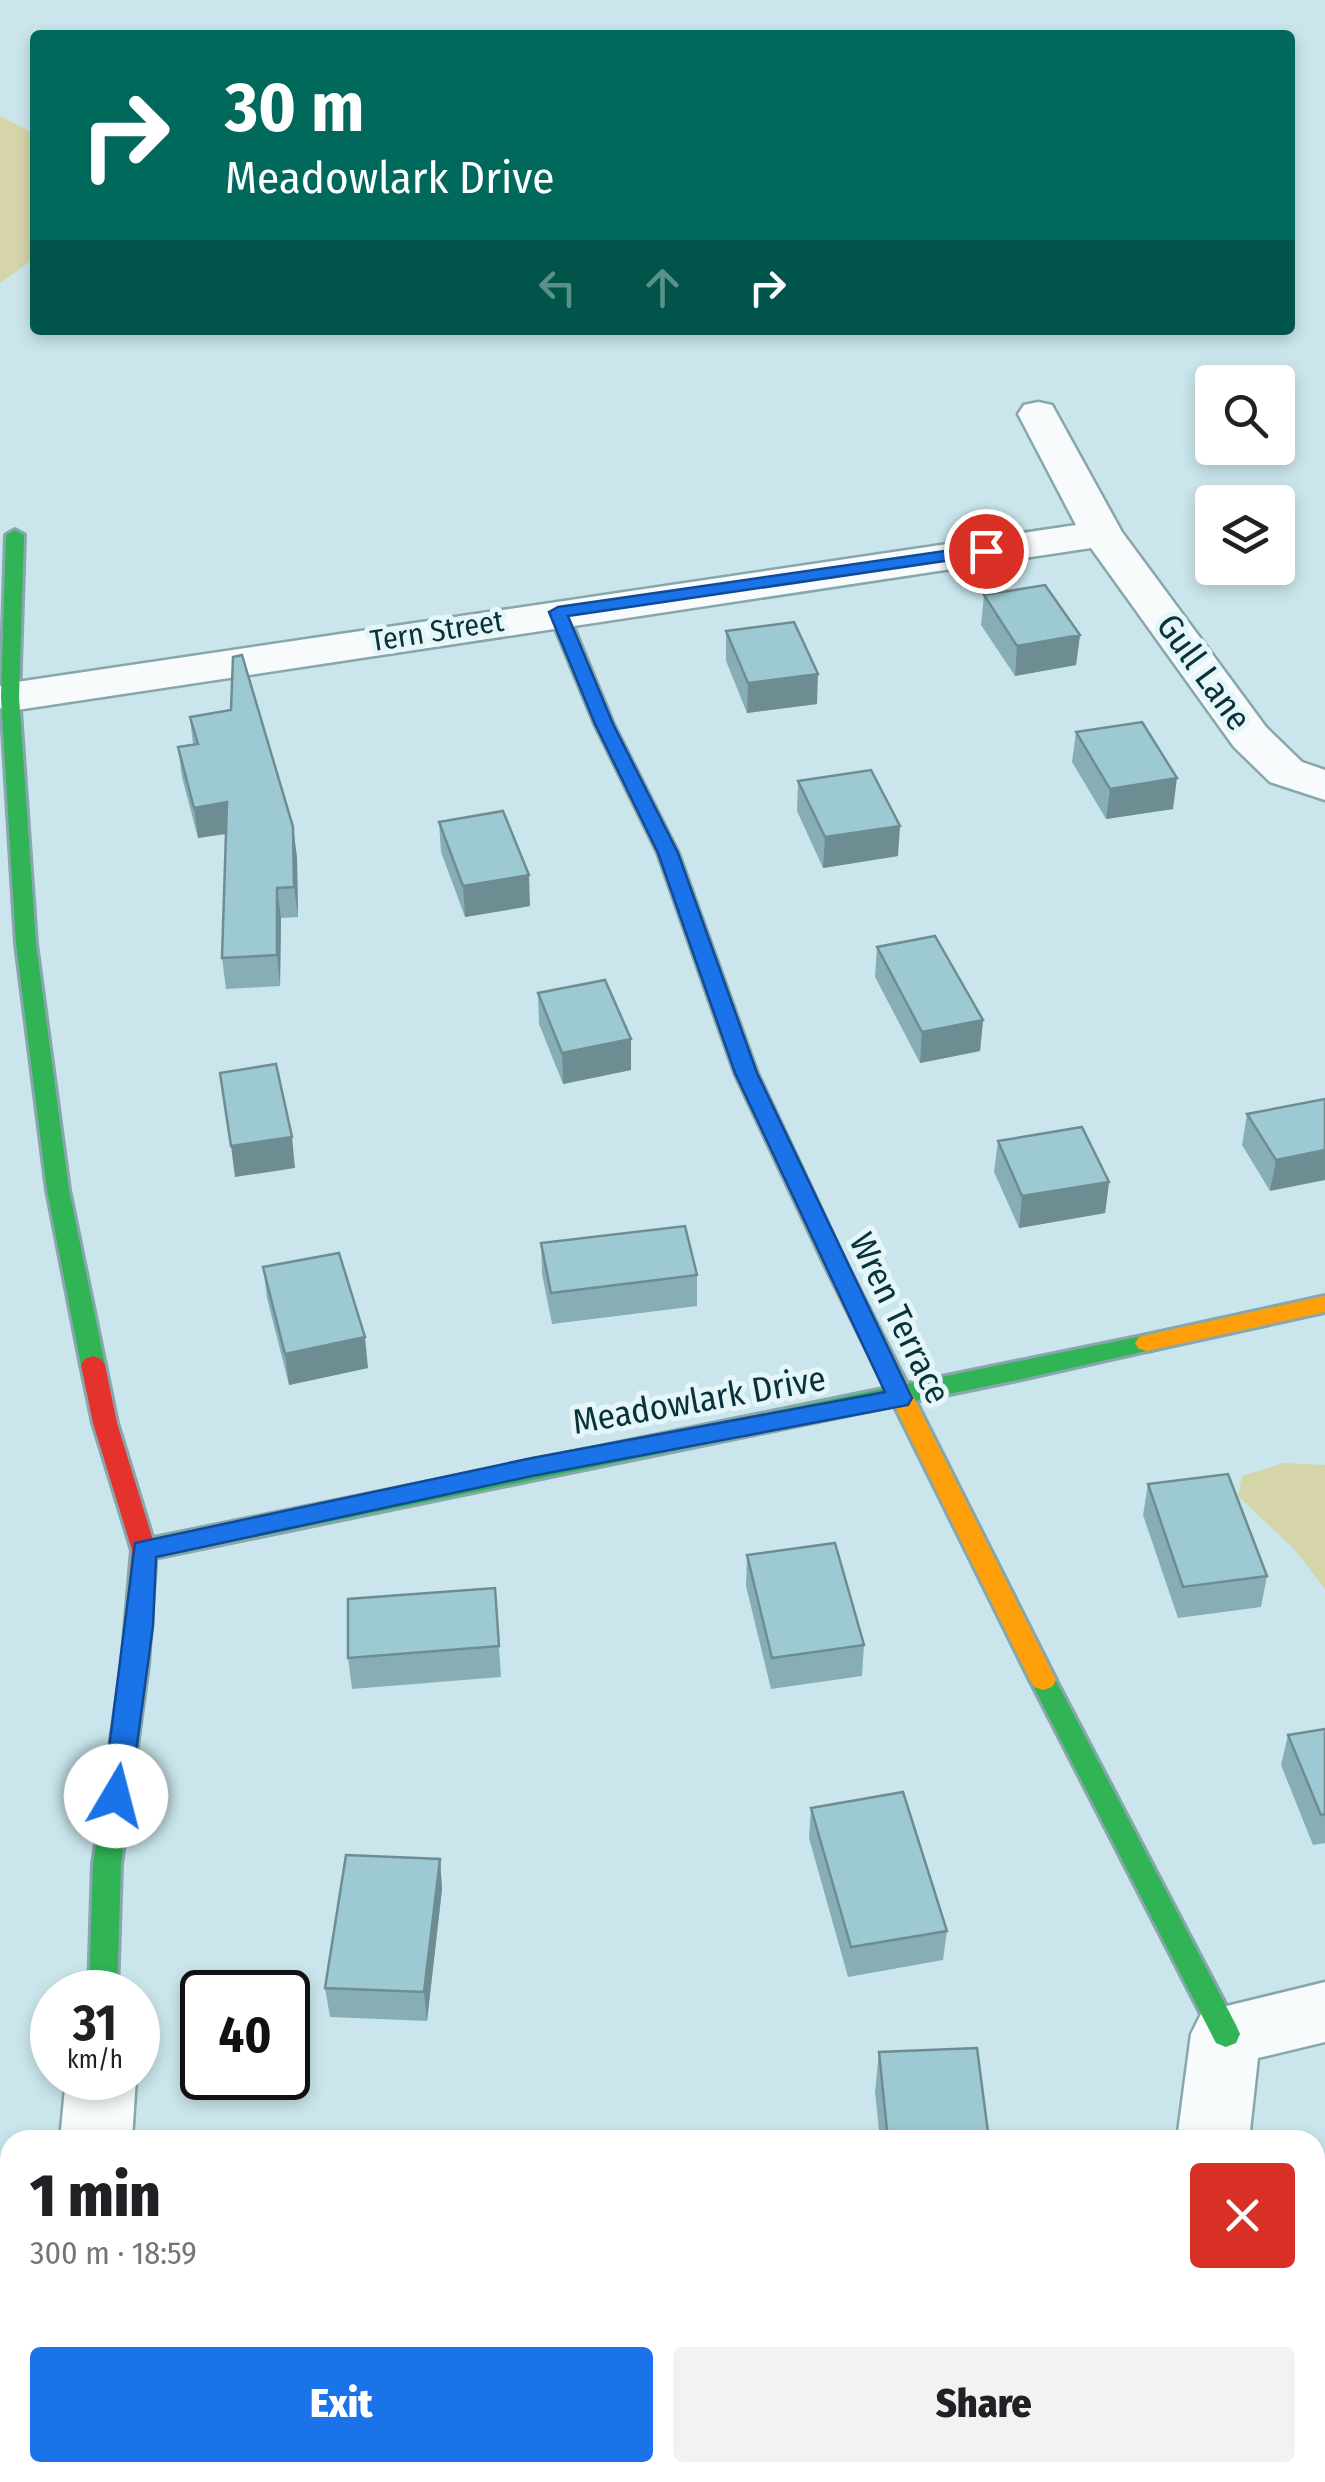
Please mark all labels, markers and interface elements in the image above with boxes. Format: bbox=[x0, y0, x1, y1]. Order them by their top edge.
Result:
text: 30 m bbox=[225, 66, 364, 150]
icon: right bbox=[60, 70, 190, 200]
text: Meadowlark Drive bbox=[225, 151, 554, 205]
icon: left bbox=[530, 260, 585, 315]
icon: ahead bbox=[635, 260, 690, 315]
icon: right bbox=[740, 260, 795, 315]
map controls bbox=[1195, 365, 1295, 585]
button: search bbox=[1195, 365, 1295, 465]
button: layers bbox=[1195, 485, 1295, 585]
pin bbox=[944, 509, 1029, 594]
icon: arrive bbox=[959, 524, 1014, 579]
street label: Tern Street bbox=[368, 603, 506, 659]
street label: Gull Lane bbox=[1148, 606, 1260, 738]
street label: Wren Terrace bbox=[841, 1226, 959, 1410]
street label: Meadowlark Drive bbox=[569, 1357, 829, 1443]
position arrow bbox=[64, 1744, 168, 1848]
speed limit sign: 40 bbox=[180, 1970, 310, 2100]
text: 31 bbox=[73, 1993, 117, 2053]
text: km/h bbox=[67, 2045, 123, 2075]
text: 1 min bbox=[30, 2160, 161, 2232]
button: close bbox=[1190, 2163, 1295, 2268]
text: 300 m · 18:59 bbox=[30, 2234, 197, 2272]
button: Exit bbox=[30, 2347, 653, 2462]
button: Share bbox=[673, 2347, 1295, 2462]

